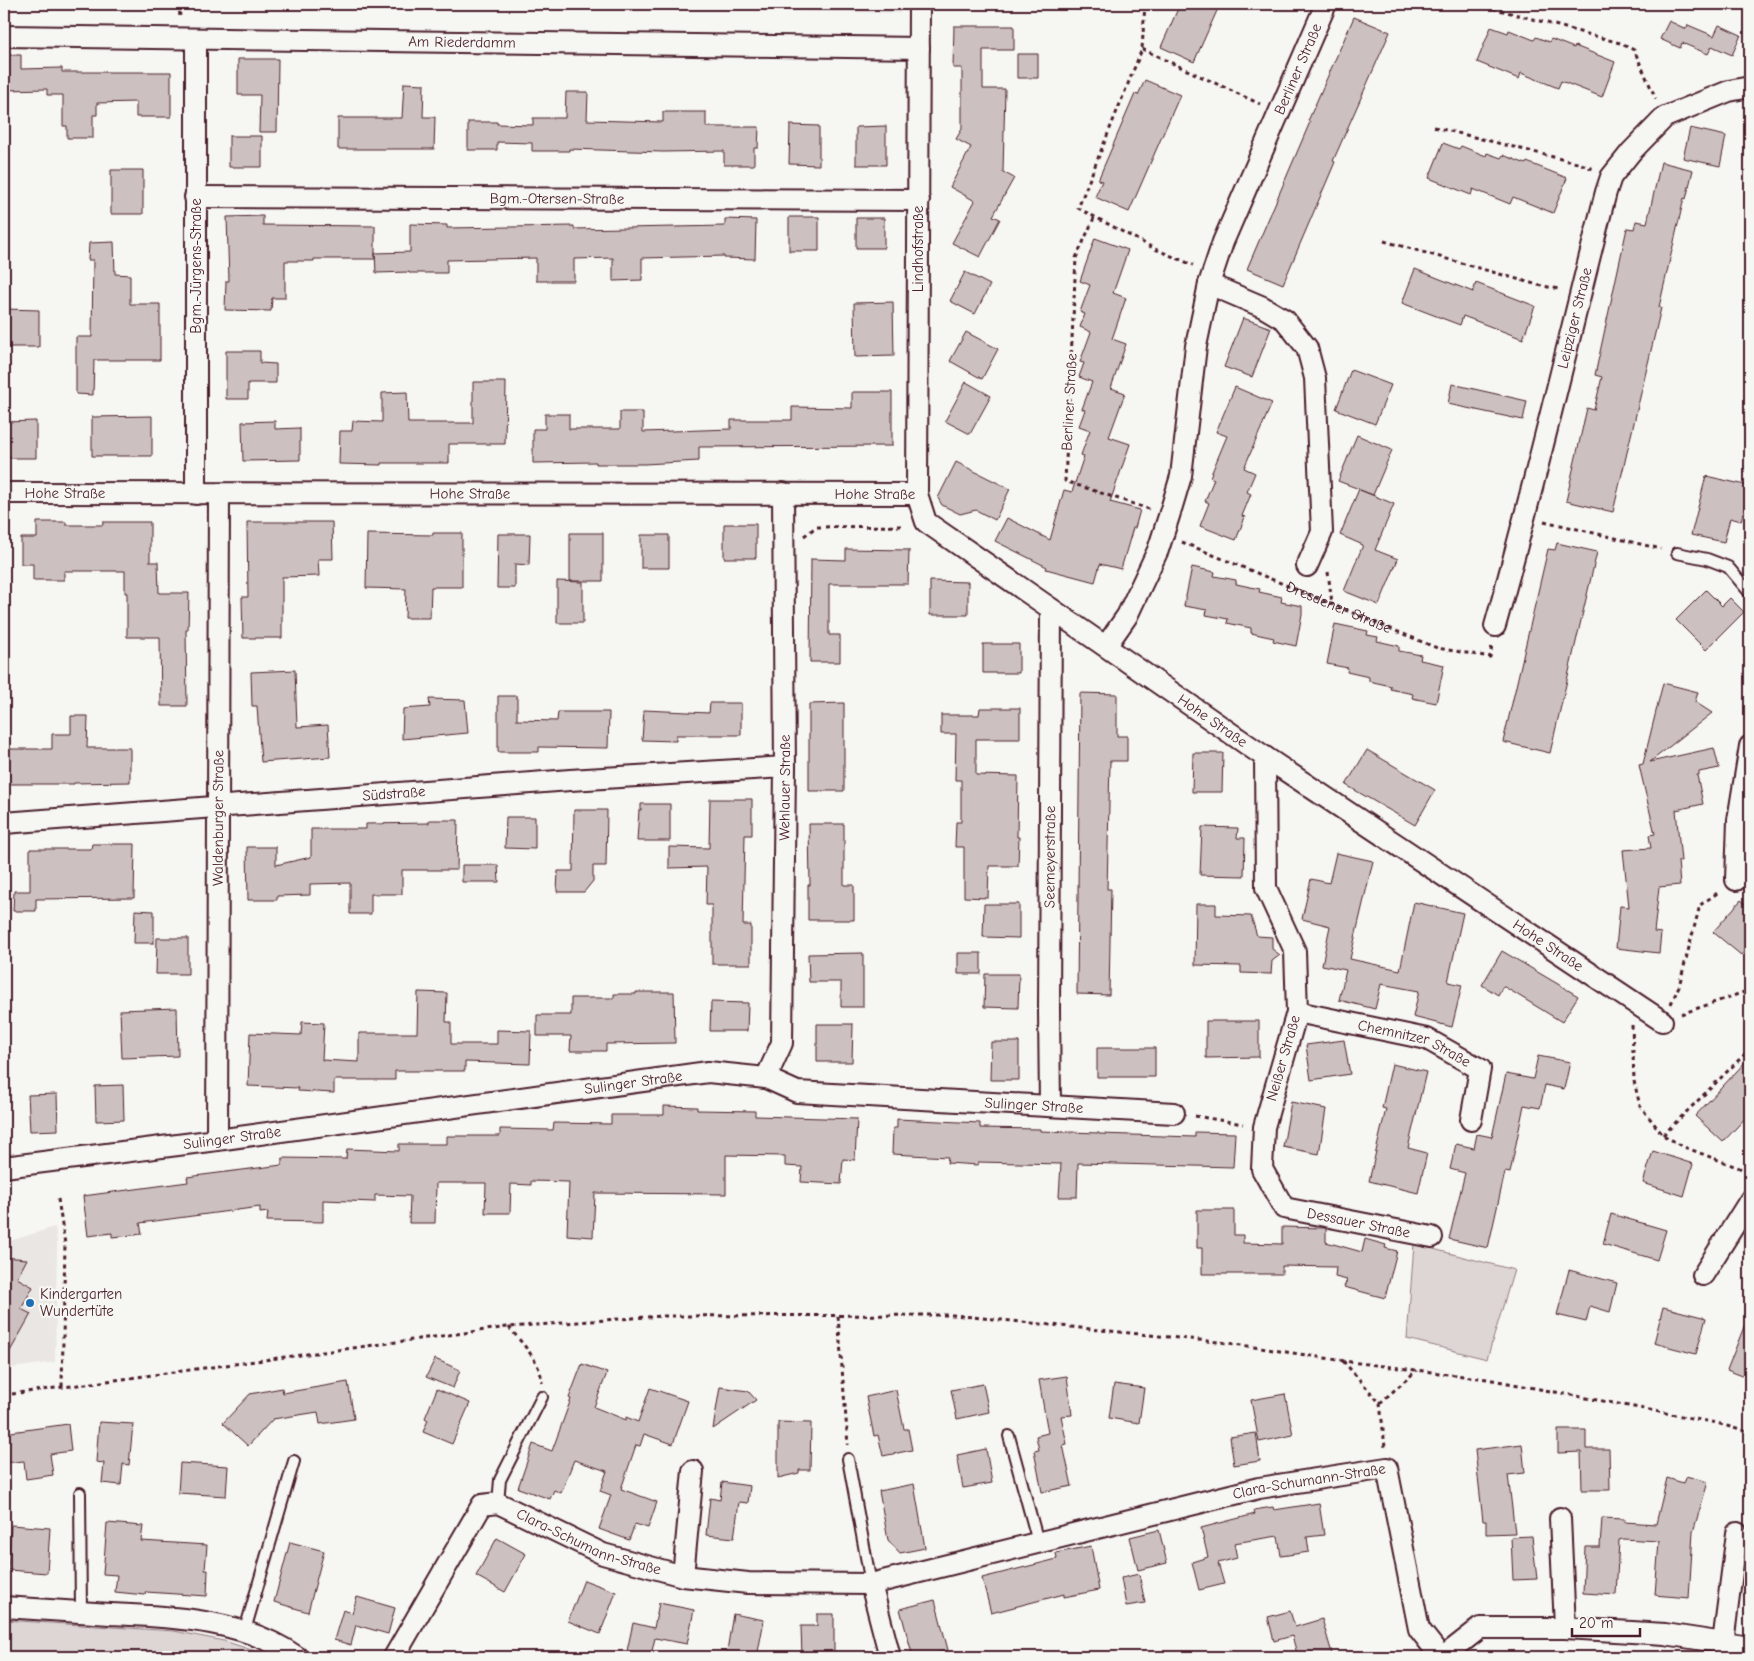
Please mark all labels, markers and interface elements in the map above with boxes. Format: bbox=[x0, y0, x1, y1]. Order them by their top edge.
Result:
street label: Berliner Straße bbox=[1270, 20, 1326, 117]
street label: Am Riederdamm bbox=[408, 32, 516, 52]
street label: Bgm.-Otersen-Straße bbox=[490, 189, 625, 208]
street label: Bgm.-Jürgens-Straße bbox=[187, 198, 205, 334]
street label: Lindhofstraße bbox=[909, 205, 927, 292]
street label: Leipziger Straße bbox=[1553, 265, 1596, 370]
street label: Berliner Straße bbox=[1057, 352, 1081, 451]
street label: Hohe Straße bbox=[25, 484, 106, 502]
street label: Hohe Straße bbox=[430, 484, 511, 503]
street label: Hohe Straße bbox=[835, 485, 916, 503]
street label: Dresdener Straße bbox=[1284, 577, 1395, 637]
street label: Hohe Straße bbox=[1174, 690, 1251, 751]
street label: Wehlauer Straße bbox=[775, 734, 794, 841]
street label: Waldenburger Straße bbox=[209, 750, 227, 886]
street label: Südstraße bbox=[362, 782, 427, 805]
street label: Seemeyerstraße bbox=[1041, 805, 1059, 908]
street label: Hohe Straße bbox=[1510, 915, 1587, 975]
street label: Neißer Straße bbox=[1262, 1012, 1304, 1103]
street label: Chemnitzer Straße bbox=[1356, 1016, 1474, 1071]
street label: Sulinger Straße bbox=[583, 1067, 684, 1098]
street label: Sulinger Straße bbox=[984, 1093, 1084, 1117]
street label: Sulinger Straße bbox=[182, 1122, 283, 1153]
street label: Dessauer Straße bbox=[1306, 1204, 1412, 1242]
place label: Kindergarten Wundertüte bbox=[40, 1285, 122, 1320]
marker: Kindergarten Wundertüte bbox=[24, 1297, 36, 1309]
street label: Clara-Schumann-Straße bbox=[1231, 1459, 1387, 1503]
street label: Clara-Schumann-Straße bbox=[514, 1504, 664, 1579]
scale bar bbox=[1572, 1606, 1639, 1638]
text: 20 m bbox=[1579, 1614, 1613, 1632]

